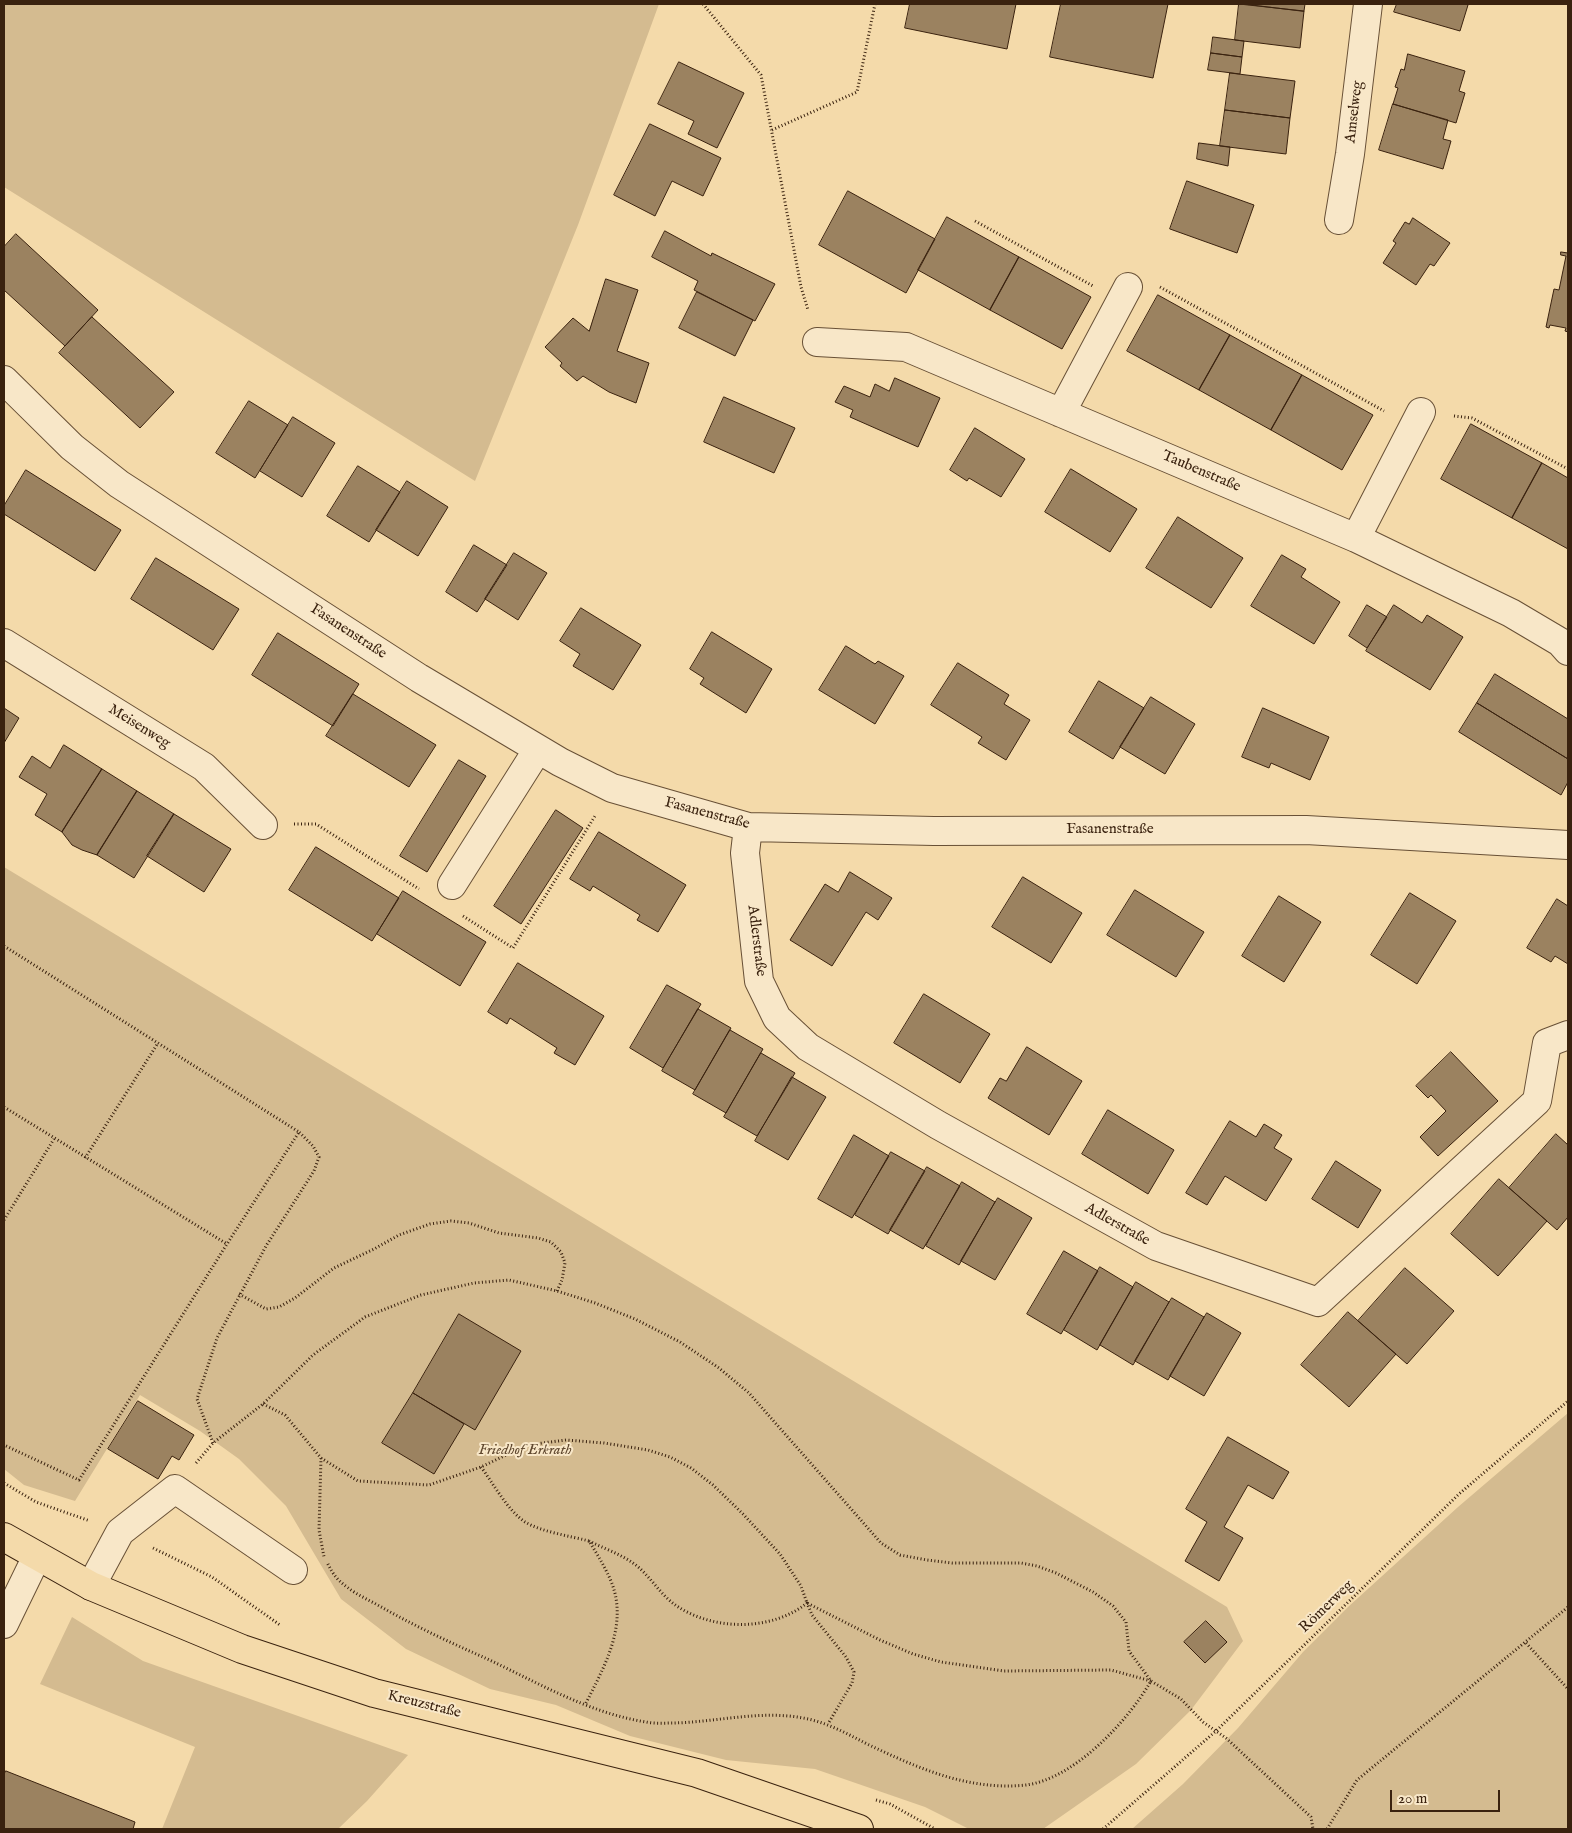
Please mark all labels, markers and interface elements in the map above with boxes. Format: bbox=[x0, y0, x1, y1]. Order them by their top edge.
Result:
street label: Amselweg bbox=[1342, 80, 1368, 144]
street label: Taubenstraße bbox=[1159, 447, 1243, 497]
street label: Fasanenstraße bbox=[306, 601, 390, 663]
street label: Meisenweg bbox=[105, 701, 173, 753]
street label: Fasanenstraße bbox=[662, 794, 752, 834]
street label: Fasanenstraße bbox=[1066, 821, 1154, 839]
street label: Adlerstraße bbox=[743, 904, 769, 978]
street label: Adlerstraße bbox=[1081, 1200, 1153, 1250]
park label: Friedhof Erkrath bbox=[478, 1442, 572, 1460]
street label: Römerweg bbox=[1296, 1577, 1358, 1637]
street label: Kreuzstraße bbox=[385, 1687, 463, 1723]
scale bar bbox=[1392, 1780, 1502, 1812]
text: 20 m bbox=[1398, 1789, 1427, 1808]

